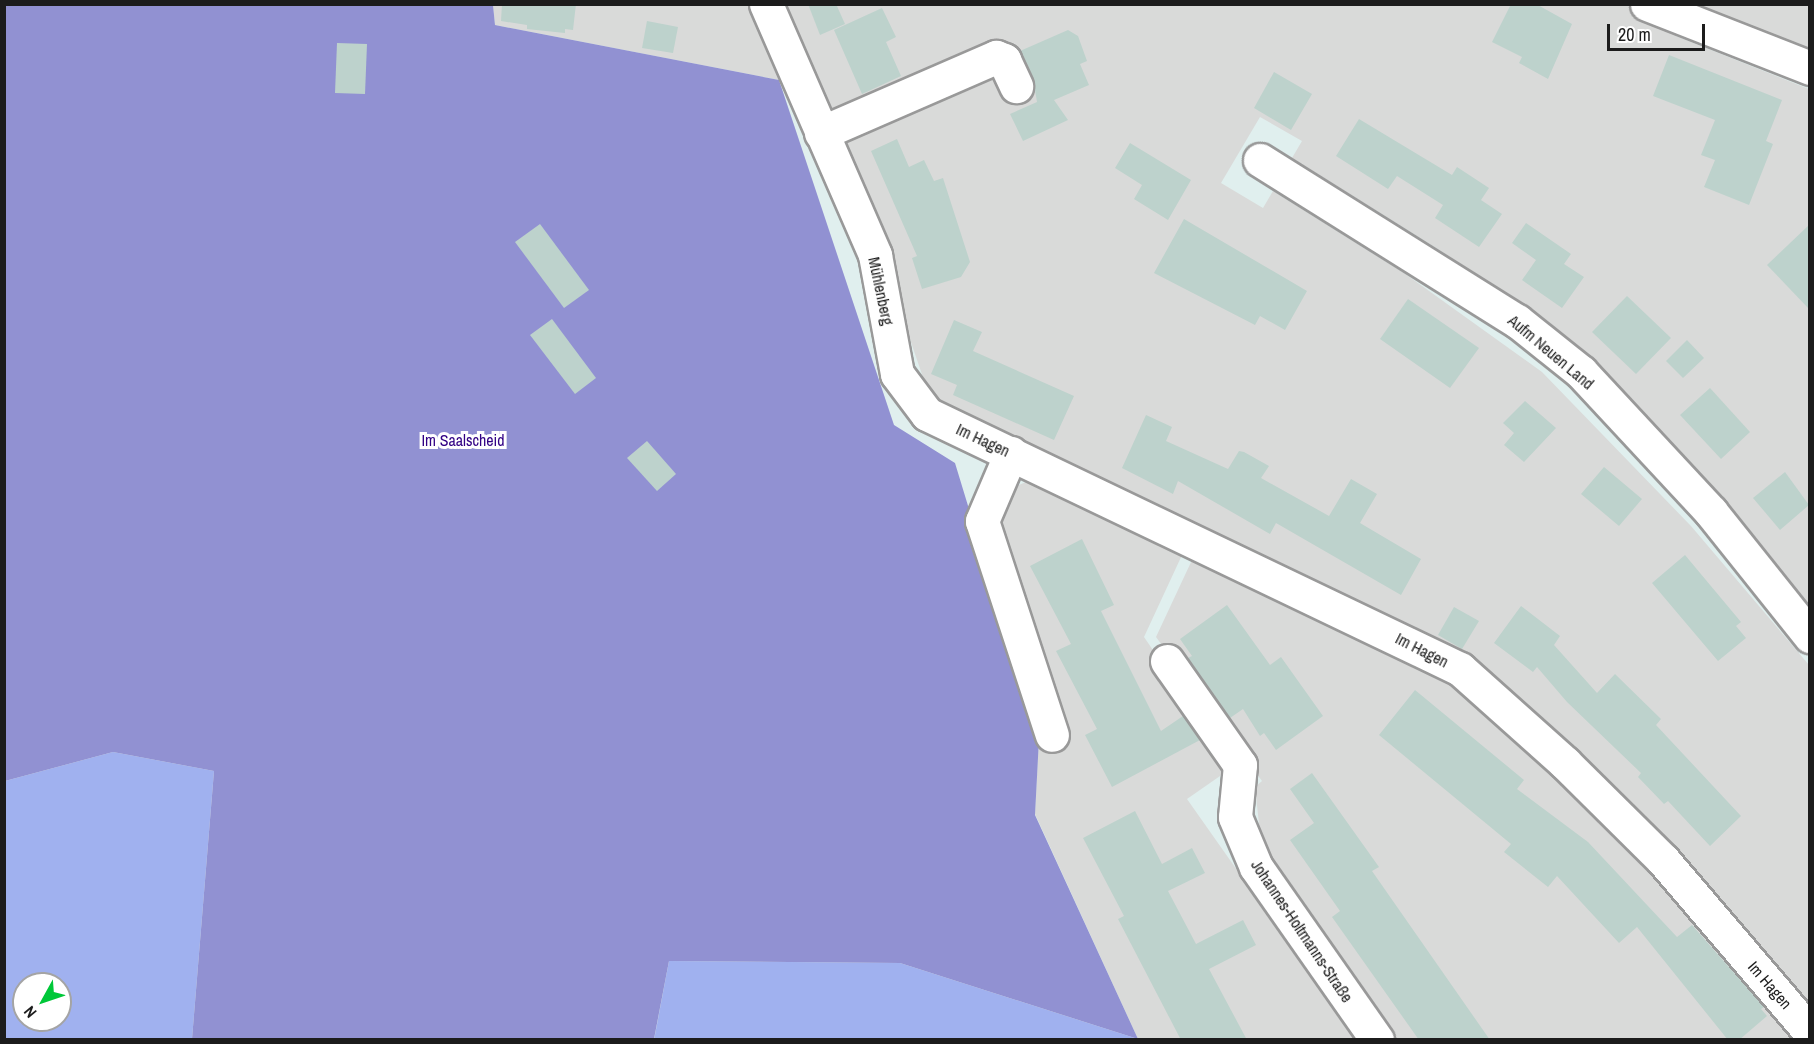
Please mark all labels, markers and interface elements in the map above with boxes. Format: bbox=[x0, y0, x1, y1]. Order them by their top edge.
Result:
scale bar bbox=[1610, 12, 1708, 50]
text: 20 m bbox=[1618, 22, 1651, 47]
street label: Mühlenberg bbox=[864, 255, 898, 327]
street label: Aufm Neuen Land bbox=[1504, 311, 1598, 393]
street label: Im Hagen bbox=[953, 419, 1013, 461]
park label: Im Saalscheid bbox=[421, 430, 505, 450]
street label: Im Hagen bbox=[1392, 629, 1452, 671]
street label: Johannes-Holtmanns-Straße bbox=[1247, 856, 1357, 1006]
street label: Im Hagen bbox=[1744, 957, 1796, 1013]
north arrow bbox=[12, 972, 72, 1032]
text: N bbox=[18, 1002, 41, 1023]

